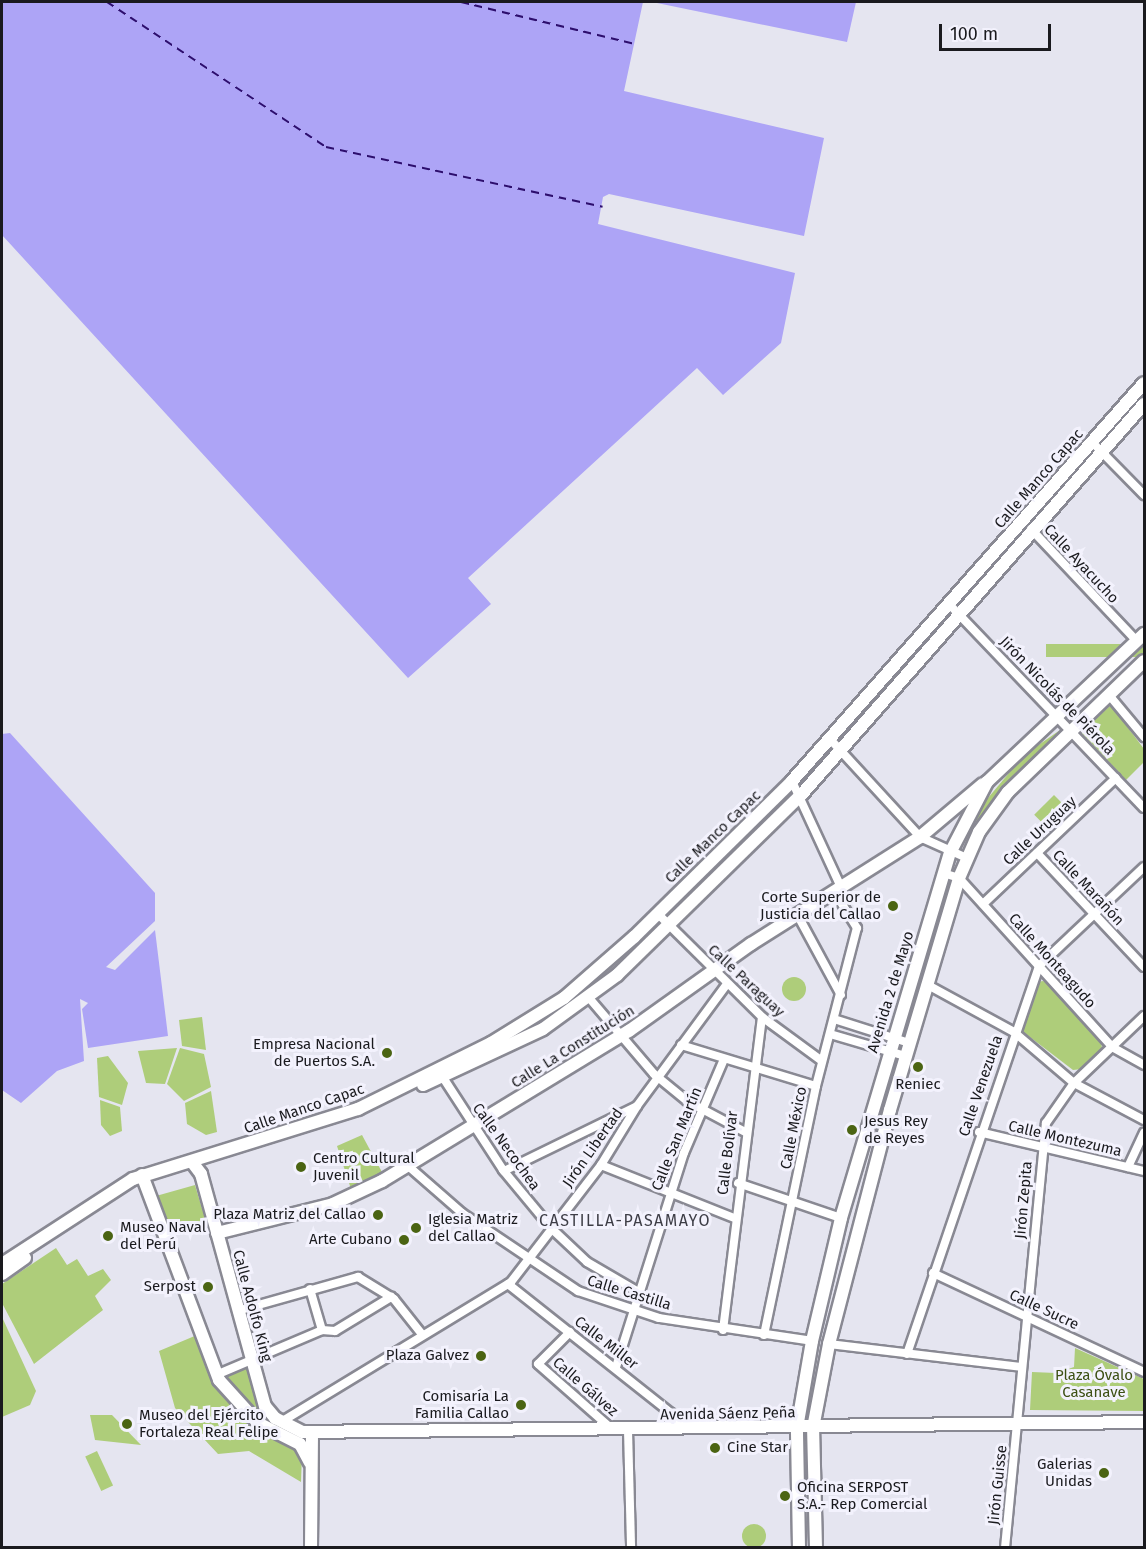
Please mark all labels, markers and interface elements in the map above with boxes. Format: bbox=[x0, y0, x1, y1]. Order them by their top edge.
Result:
scale bar bbox=[942, 12, 1054, 50]
text: 100 m bbox=[950, 23, 998, 45]
street label: Calle Manco Capac bbox=[991, 426, 1087, 532]
street label: Calle Ayacucho bbox=[1040, 521, 1122, 607]
street label: Jirón Nicolás de Piérola bbox=[996, 633, 1118, 759]
street label: Calle Manco Capac bbox=[661, 787, 765, 887]
street label: Calle Uruguay bbox=[1000, 793, 1080, 869]
street label: Calle Marañón bbox=[1048, 846, 1128, 930]
place label: Corte Superior de Justicia del Callao bbox=[760, 888, 881, 923]
marker: Corte Superior de Justicia del Callao bbox=[886, 899, 900, 913]
street label: Calle Monteagudo bbox=[1005, 910, 1099, 1012]
street label: Avenida 2 de Mayo bbox=[864, 929, 918, 1055]
street label: Calle Paraguay bbox=[704, 941, 788, 1021]
street label: Calle La Constitución bbox=[508, 1002, 638, 1092]
street label: Calle Venezuela bbox=[955, 1033, 1007, 1139]
place label: Empresa Nacional de Puertos S.A. bbox=[253, 1035, 375, 1070]
marker: Empresa Nacional de Puertos S.A. bbox=[380, 1046, 394, 1060]
marker: Reniec bbox=[911, 1060, 925, 1074]
place label: Reniec bbox=[895, 1076, 941, 1094]
street label: Calle Manco Capac bbox=[242, 1080, 366, 1138]
street label: Calle San Martín bbox=[648, 1085, 706, 1193]
street label: Calle México bbox=[777, 1085, 811, 1171]
street label: Calle Necochea bbox=[468, 1100, 544, 1194]
street label: Jirón Libertad bbox=[559, 1105, 627, 1191]
street label: Calle Bolívar bbox=[714, 1110, 742, 1196]
place label: Jesus Rey de Reyes bbox=[864, 1112, 928, 1147]
street label: Calle Montezuma bbox=[1007, 1117, 1123, 1161]
marker: Jesus Rey de Reyes bbox=[845, 1123, 859, 1137]
place label: Centro Cultural Juvenil bbox=[313, 1149, 415, 1184]
marker: Centro Cultural Juvenil bbox=[294, 1160, 308, 1174]
street label: Jirón Zepita bbox=[1012, 1160, 1036, 1240]
place label: Plaza Matriz del Callao bbox=[213, 1206, 366, 1224]
marker: Plaza Matriz del Callao bbox=[371, 1208, 385, 1222]
place label: Iglesia Matriz del Callao bbox=[428, 1210, 518, 1245]
district label: CASTILLA-PASAMAYO bbox=[539, 1211, 711, 1231]
place label: Museo Naval del Perú bbox=[120, 1218, 206, 1253]
marker: Iglesia Matriz del Callao bbox=[409, 1221, 423, 1235]
marker: Museo Naval del Perú bbox=[101, 1229, 115, 1243]
place label: Arte Cubano bbox=[309, 1231, 392, 1249]
marker: Arte Cubano bbox=[397, 1233, 411, 1247]
street label: Calle Adolfo King bbox=[228, 1248, 276, 1364]
street label: Calle Castilla bbox=[585, 1272, 673, 1314]
place label: Serpost bbox=[144, 1278, 196, 1296]
marker: Serpost bbox=[201, 1280, 215, 1294]
street label: Calle Sucre bbox=[1006, 1286, 1082, 1334]
street label: Calle Miller bbox=[571, 1313, 641, 1373]
place label: Plaza Galvez bbox=[386, 1347, 469, 1365]
marker: Plaza Galvez bbox=[474, 1349, 488, 1363]
street label: Calle Gálvez bbox=[549, 1354, 621, 1420]
park label: Plaza Óvalo Casanave bbox=[1055, 1366, 1133, 1401]
place label: Comisaría La Familia Callao bbox=[415, 1387, 509, 1422]
marker: Comisaría La Familia Callao bbox=[514, 1398, 528, 1412]
street label: Avenida Sáenz Peña bbox=[660, 1404, 796, 1424]
place label: Museo del Ejército Fortaleza Real Felipe bbox=[139, 1406, 279, 1441]
marker: Museo del Ejército Fortaleza Real Felipe bbox=[120, 1417, 134, 1431]
place label: Cine Star bbox=[727, 1439, 788, 1457]
marker: Cine Star bbox=[708, 1441, 722, 1455]
street label: Jirón Guisse bbox=[985, 1444, 1011, 1526]
place label: Galerias Unidas bbox=[1037, 1455, 1092, 1490]
marker: Galerias Unidas bbox=[1097, 1466, 1111, 1480]
place label: Oficina SERPOST S.A.- Rep Comercial bbox=[797, 1478, 927, 1513]
marker: Oficina SERPOST S.A.- Rep Comercial bbox=[778, 1489, 792, 1503]

